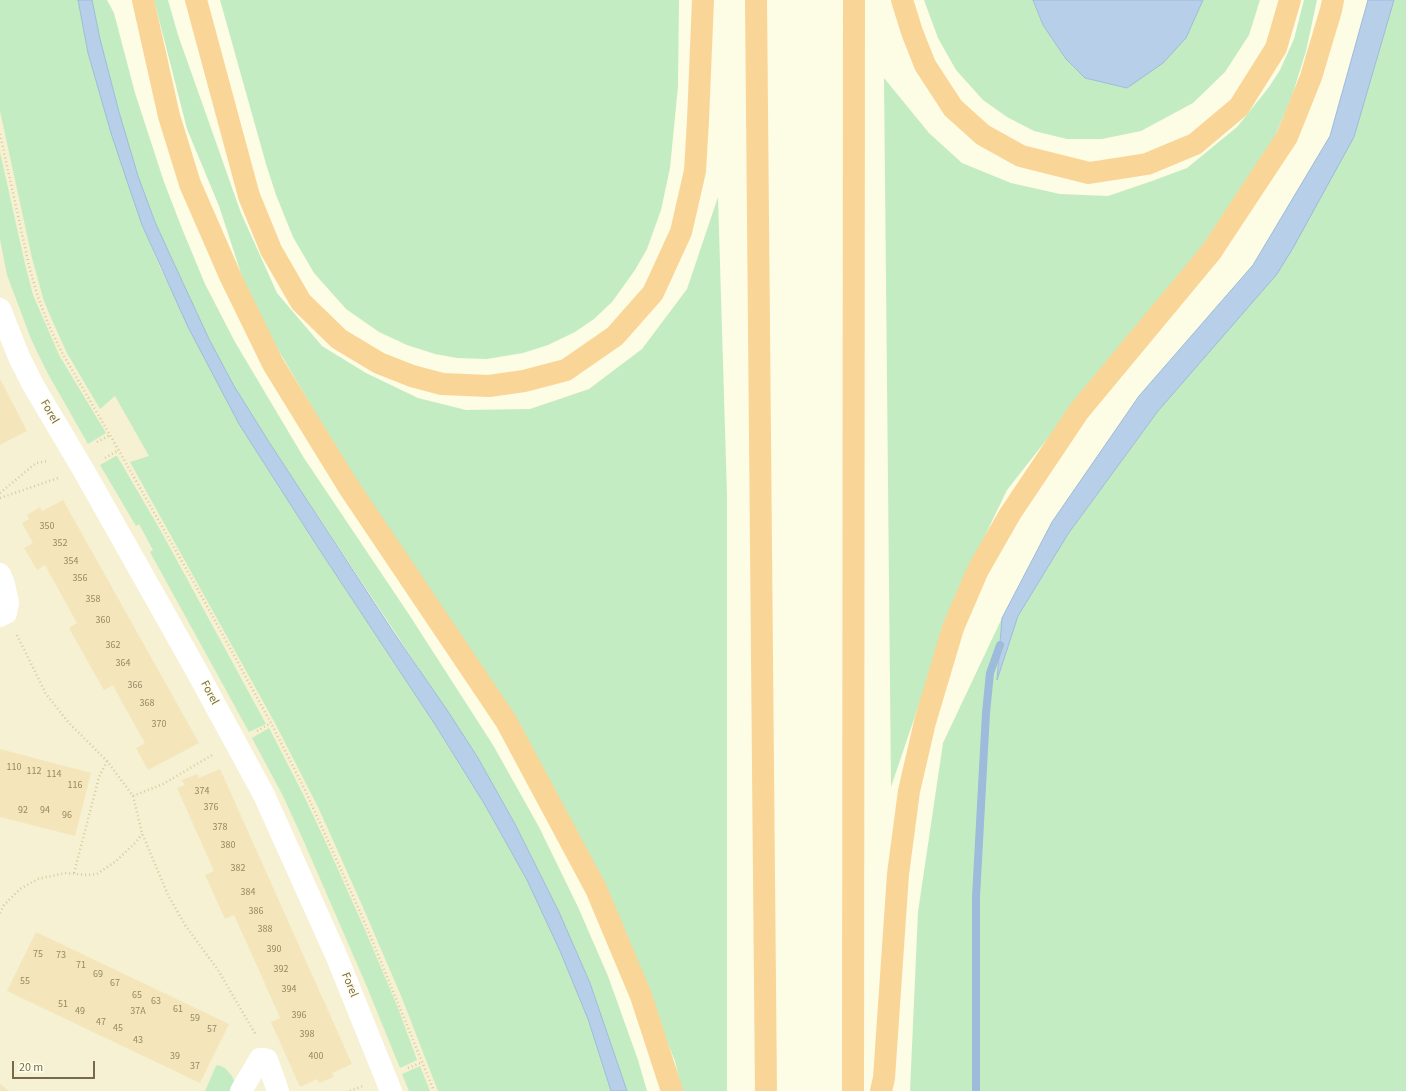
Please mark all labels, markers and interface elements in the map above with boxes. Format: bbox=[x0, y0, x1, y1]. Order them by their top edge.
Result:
street label: Forel bbox=[36, 397, 62, 427]
house number: 350 bbox=[40, 521, 54, 533]
house number: 352 bbox=[53, 538, 67, 550]
house number: 354 bbox=[64, 556, 78, 568]
house number: 356 bbox=[73, 573, 87, 585]
house number: 358 bbox=[86, 594, 100, 606]
house number: 360 bbox=[96, 615, 110, 627]
house number: 362 bbox=[106, 640, 120, 652]
house number: 364 bbox=[116, 658, 130, 670]
street label: Forel bbox=[197, 678, 221, 708]
house number: 366 bbox=[128, 680, 142, 692]
house number: 368 bbox=[140, 698, 154, 710]
house number: 370 bbox=[152, 719, 166, 731]
house number: 110 bbox=[7, 762, 21, 774]
house number: 112 bbox=[27, 766, 41, 778]
house number: 114 bbox=[47, 769, 61, 781]
house number: 116 bbox=[68, 780, 82, 792]
house number: 374 bbox=[195, 786, 209, 798]
house number: 376 bbox=[204, 802, 218, 814]
house number: 92 bbox=[18, 805, 28, 817]
house number: 94 bbox=[40, 805, 50, 817]
house number: 96 bbox=[62, 810, 72, 822]
house number: 378 bbox=[213, 822, 227, 834]
house number: 380 bbox=[221, 840, 235, 852]
house number: 382 bbox=[231, 863, 245, 875]
house number: 384 bbox=[241, 887, 255, 899]
house number: 386 bbox=[249, 906, 263, 918]
house number: 388 bbox=[258, 924, 272, 936]
house number: 390 bbox=[267, 944, 281, 956]
house number: 75 bbox=[33, 949, 43, 961]
house number: 73 bbox=[56, 950, 66, 962]
house number: 71 bbox=[76, 960, 86, 972]
house number: 392 bbox=[274, 964, 288, 976]
house number: 69 bbox=[93, 969, 103, 981]
street label: Forel bbox=[338, 971, 360, 999]
house number: 55 bbox=[20, 976, 30, 988]
house number: 67 bbox=[110, 978, 120, 990]
house number: 394 bbox=[282, 984, 296, 996]
house number: 65 bbox=[132, 990, 142, 1002]
house number: 63 bbox=[151, 996, 161, 1008]
house number: 51 bbox=[58, 999, 68, 1011]
house number: 61 bbox=[173, 1004, 183, 1016]
house number: 49 bbox=[75, 1006, 85, 1018]
house number: 37A bbox=[130, 1006, 146, 1018]
house number: 396 bbox=[292, 1010, 306, 1022]
house number: 59 bbox=[190, 1013, 200, 1025]
house number: 47 bbox=[96, 1017, 106, 1029]
house number: 45 bbox=[113, 1023, 123, 1035]
house number: 57 bbox=[207, 1024, 217, 1036]
house number: 398 bbox=[300, 1029, 314, 1041]
house number: 43 bbox=[133, 1035, 143, 1047]
house number: 39 bbox=[170, 1051, 180, 1063]
house number: 400 bbox=[309, 1051, 323, 1063]
scale bar bbox=[14, 1053, 97, 1079]
text: 20 m bbox=[19, 1059, 43, 1076]
house number: 37 bbox=[190, 1061, 200, 1073]

